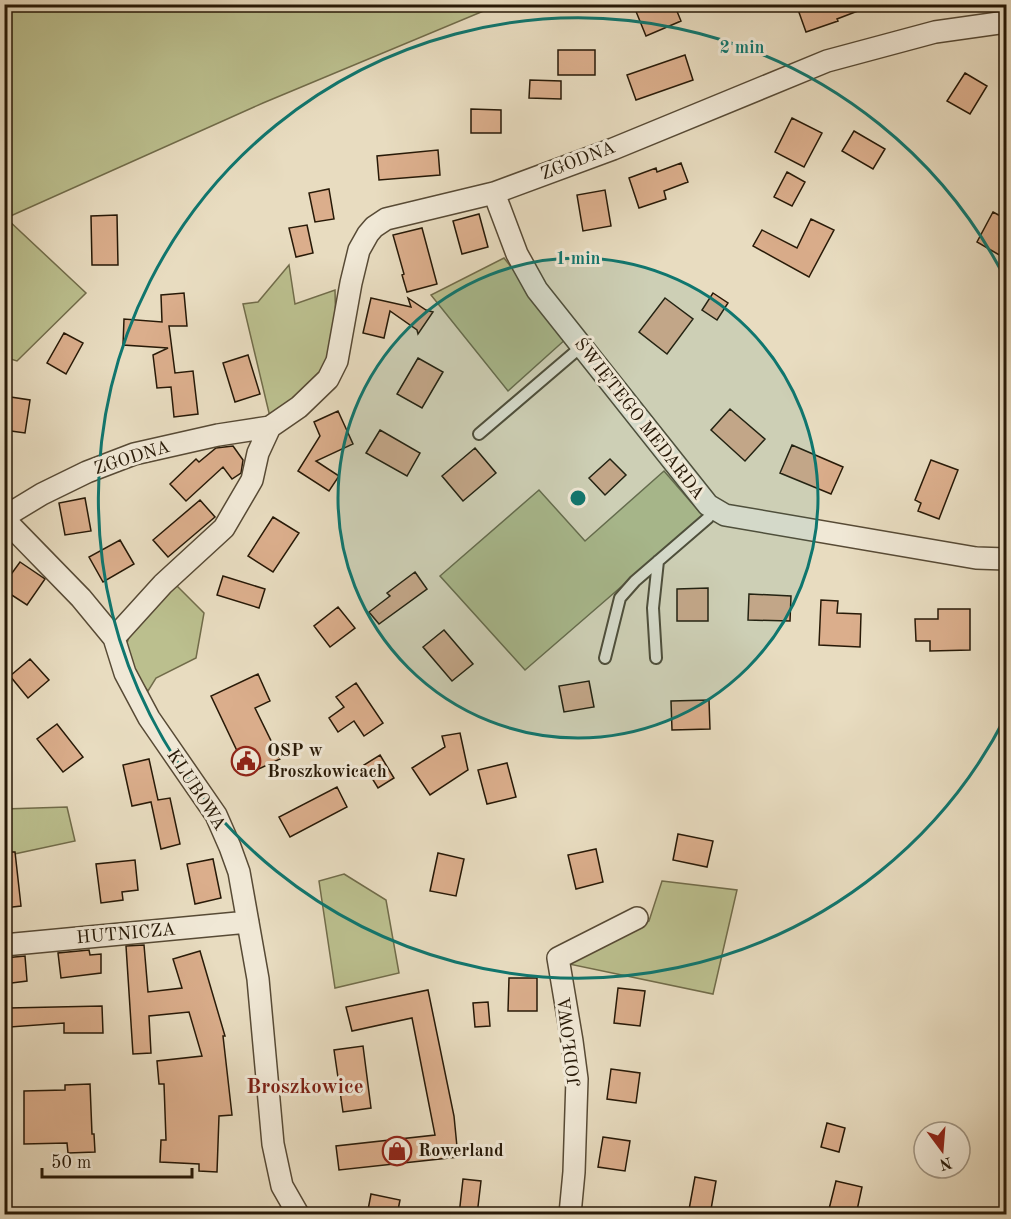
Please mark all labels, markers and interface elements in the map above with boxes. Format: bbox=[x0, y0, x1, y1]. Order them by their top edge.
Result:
text: 2 min bbox=[719, 39, 765, 57]
street label: ZGODNA bbox=[538, 138, 618, 183]
text: 1 min bbox=[555, 250, 601, 268]
street label: ŚWIĘTEGO MEDARDA bbox=[571, 332, 712, 503]
street label: ZGODNA bbox=[92, 438, 172, 478]
centre of rings bbox=[568, 488, 588, 508]
place label: OSP w Broszkowicach bbox=[267, 742, 387, 781]
public building icon: OSP w Broszkowicach bbox=[230, 745, 262, 777]
street label: KLUBOWA bbox=[163, 746, 229, 834]
street label: HUTNICZA bbox=[76, 921, 177, 947]
street label: JODŁOWA bbox=[556, 996, 584, 1088]
district label: Broszkowice bbox=[246, 1077, 364, 1098]
north arrow bbox=[912, 1120, 972, 1180]
shop icon: Rowerland bbox=[381, 1135, 413, 1167]
scale bar bbox=[42, 1141, 192, 1179]
place label: Rowerland bbox=[418, 1142, 504, 1160]
text: N bbox=[937, 1153, 954, 1172]
text: 50 m bbox=[51, 1154, 91, 1172]

